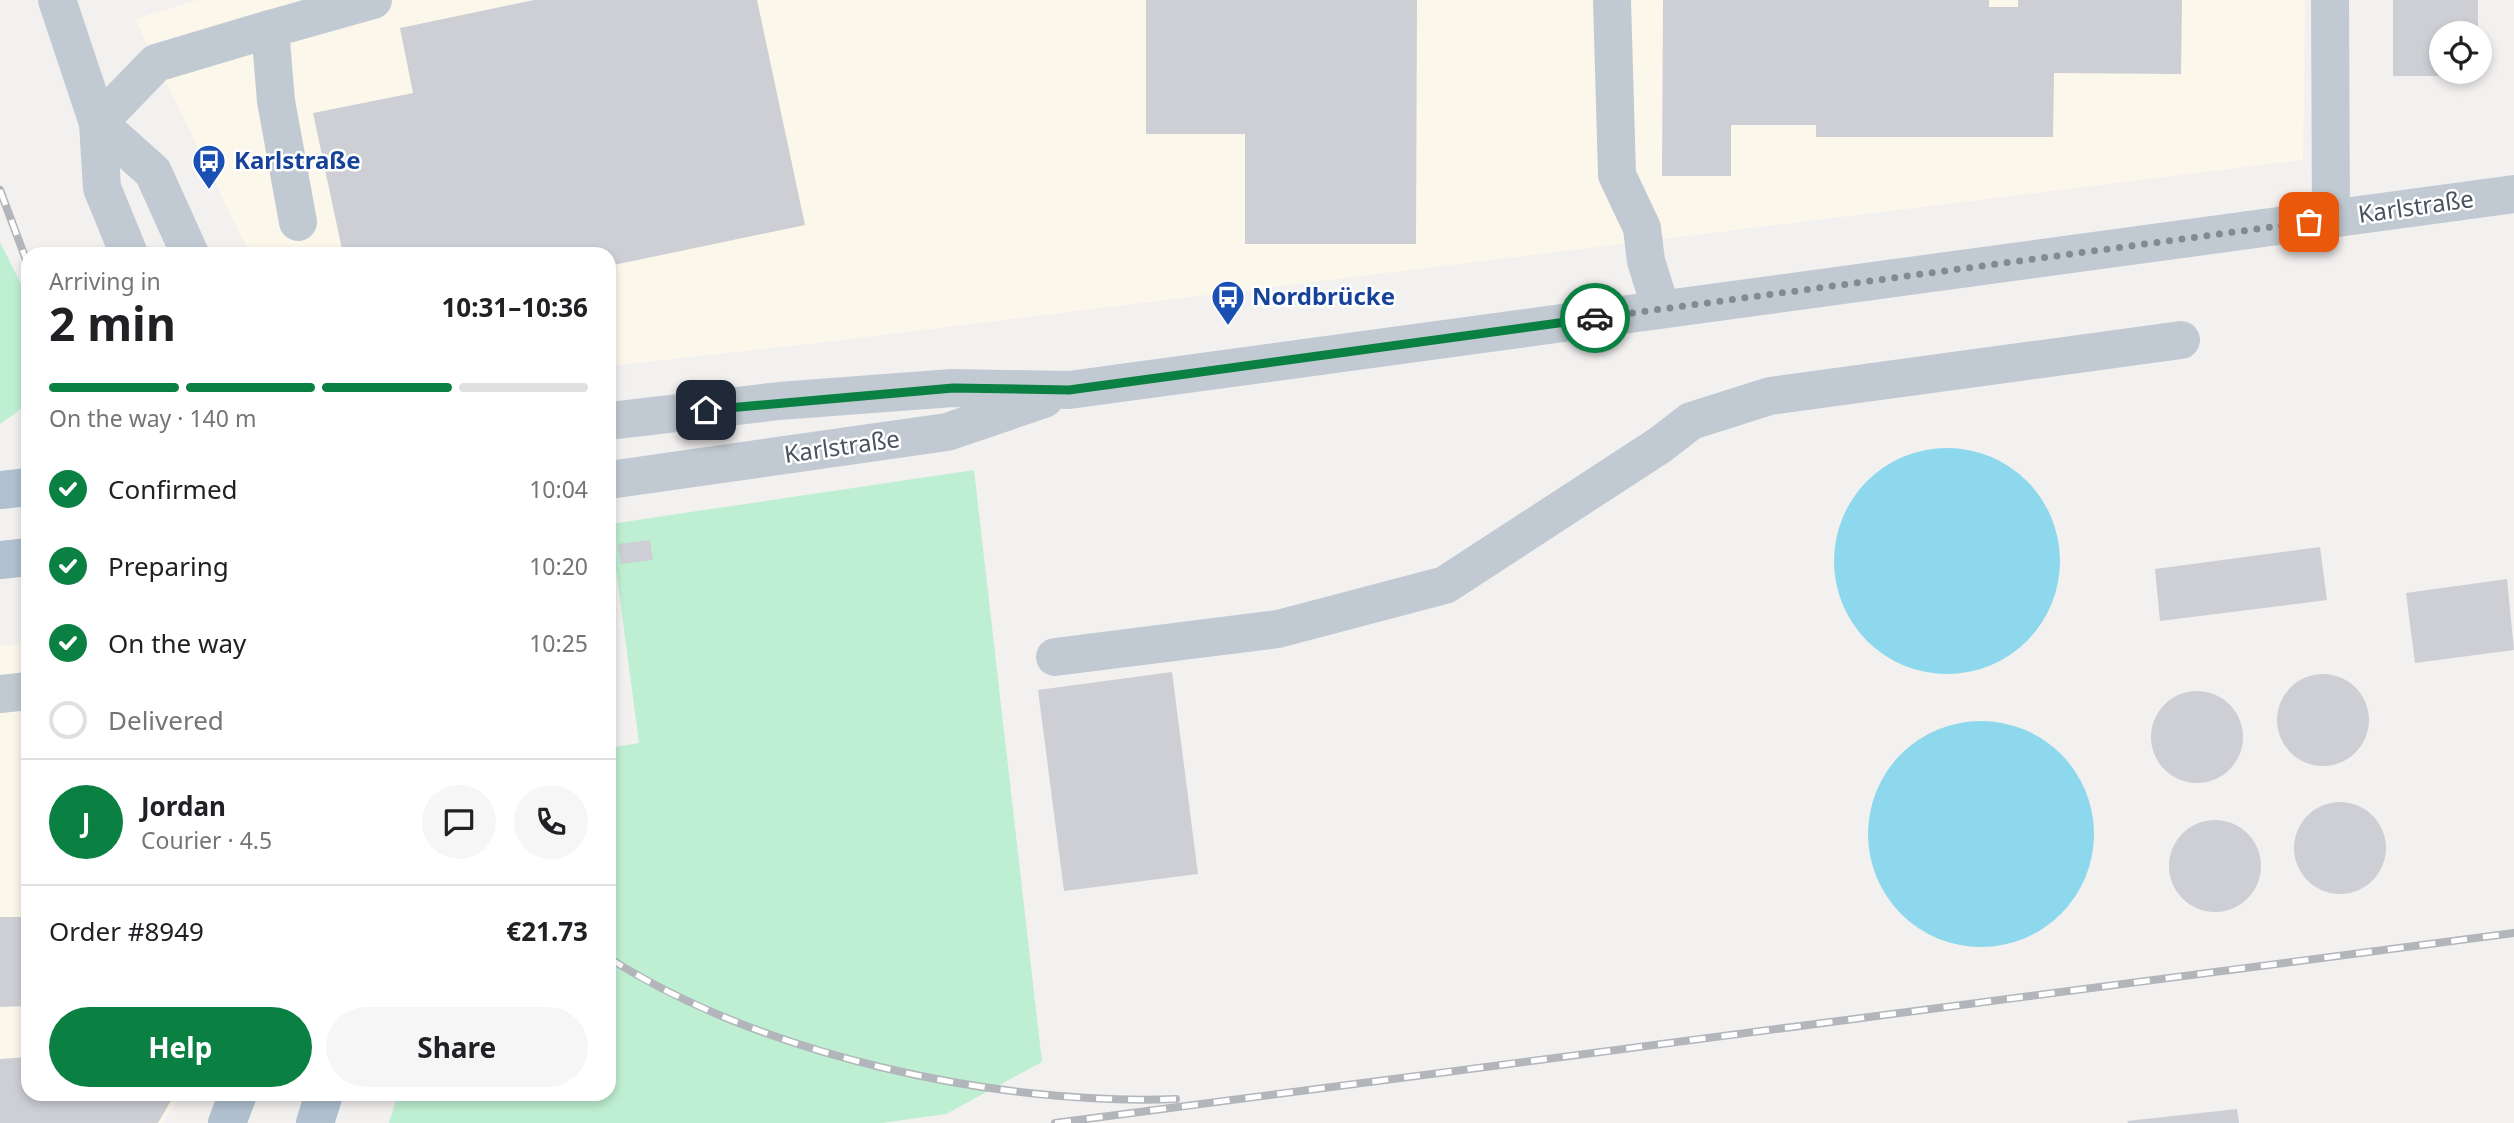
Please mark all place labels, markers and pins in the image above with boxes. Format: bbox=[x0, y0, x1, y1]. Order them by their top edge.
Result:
bus stop icon: Karlstraße bbox=[190, 142, 228, 191]
place label: Karlstraße bbox=[234, 143, 361, 176]
pin bbox=[2279, 192, 2339, 252]
bus stop icon: Nordbrücke bbox=[1209, 278, 1247, 327]
place label: Nordbrücke bbox=[1252, 279, 1395, 312]
pin bbox=[676, 380, 736, 440]

